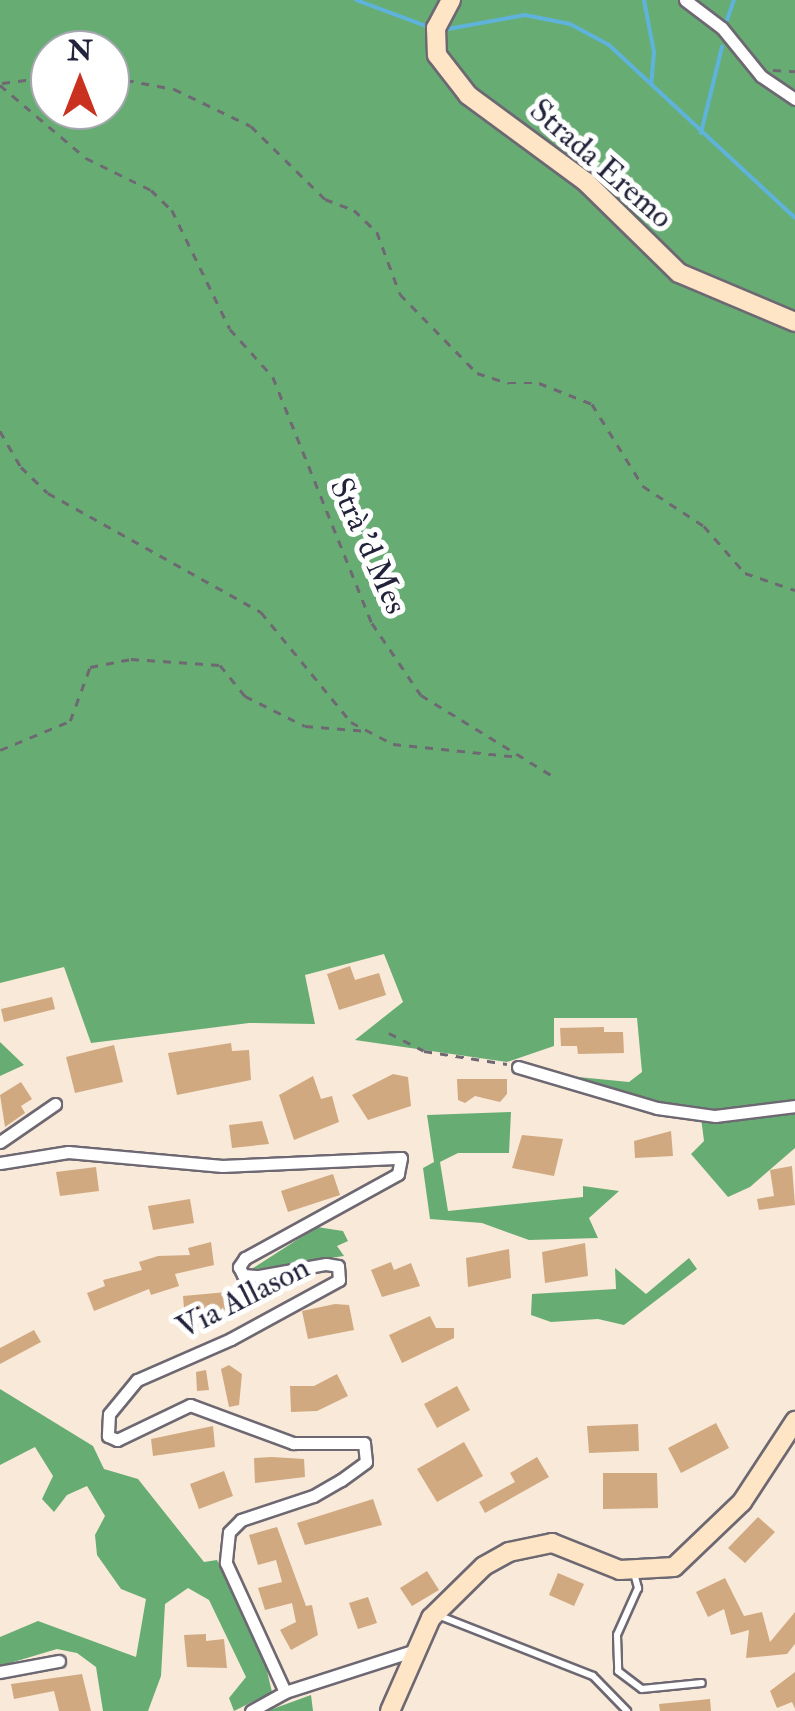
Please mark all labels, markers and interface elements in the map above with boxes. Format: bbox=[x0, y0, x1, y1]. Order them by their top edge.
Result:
north arrow bbox=[30, 30, 130, 130]
text: N bbox=[67, 34, 93, 69]
street label: Strada Eremo bbox=[522, 91, 680, 237]
street label: Strà 'd Mes bbox=[321, 472, 415, 620]
street label: Via Allason bbox=[170, 1248, 316, 1348]

